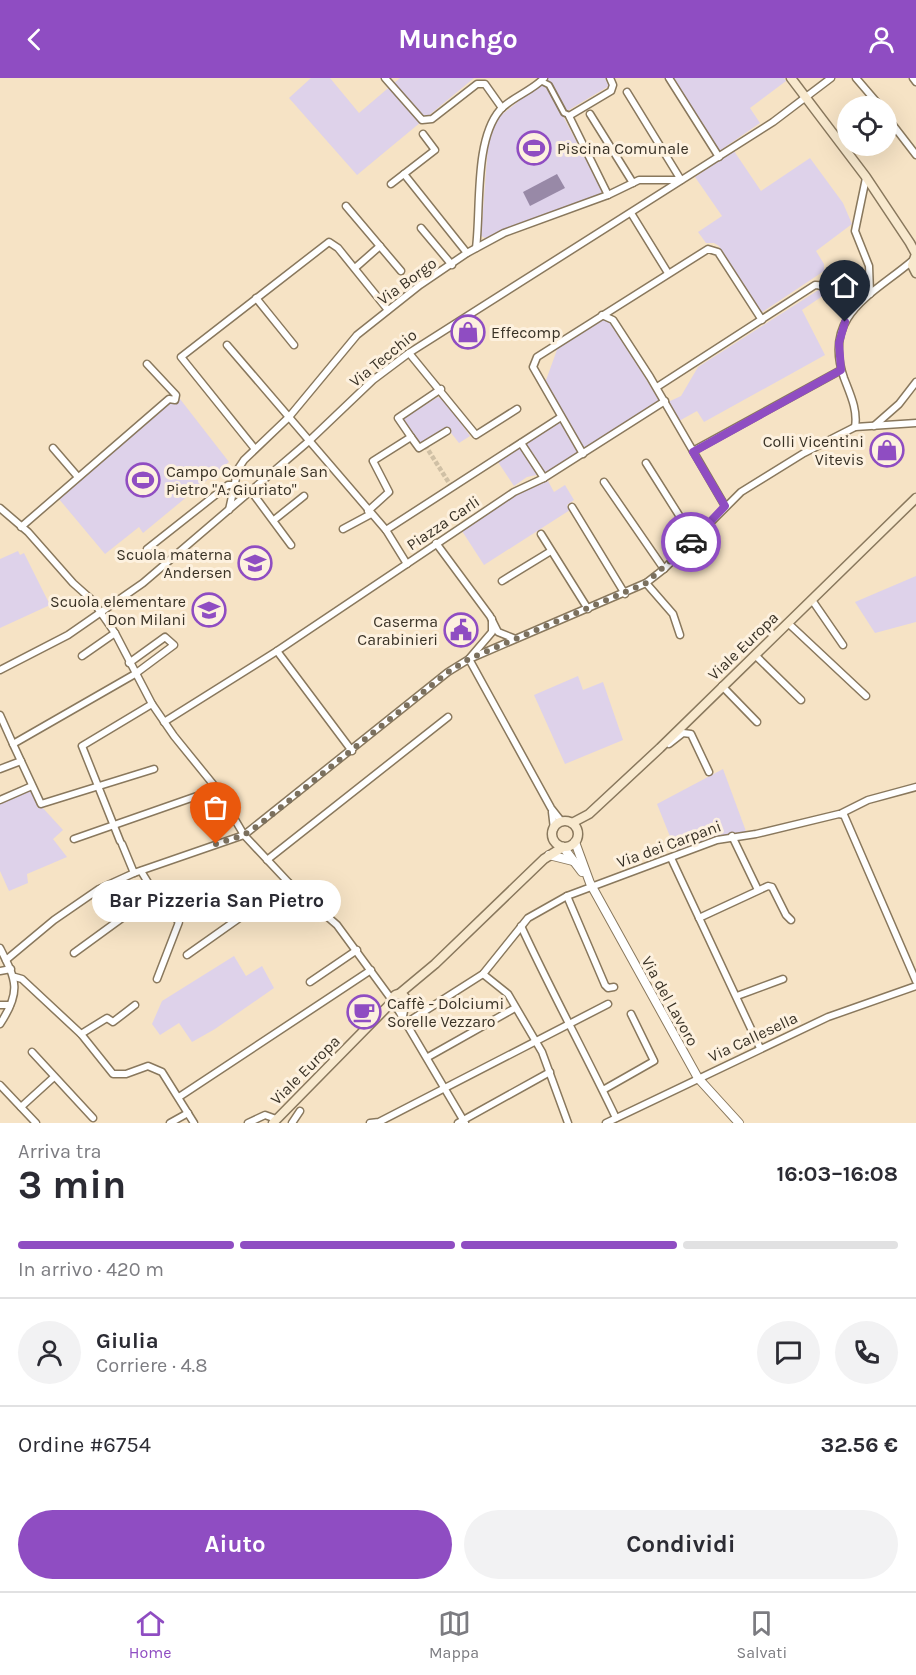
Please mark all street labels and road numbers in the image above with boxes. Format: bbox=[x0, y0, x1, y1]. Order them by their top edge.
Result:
street label: Via Borgo bbox=[374, 253, 440, 309]
street label: Via Tecchio bbox=[346, 325, 420, 391]
street label: Piazza Carli bbox=[403, 492, 483, 554]
street label: Viale Europa bbox=[704, 608, 782, 684]
street label: Via dei Carpani bbox=[614, 816, 724, 872]
street label: Via del Lavoro bbox=[637, 953, 703, 1049]
street label: Via Callesella bbox=[705, 1008, 801, 1066]
street label: Viale Europa bbox=[266, 1031, 344, 1109]

